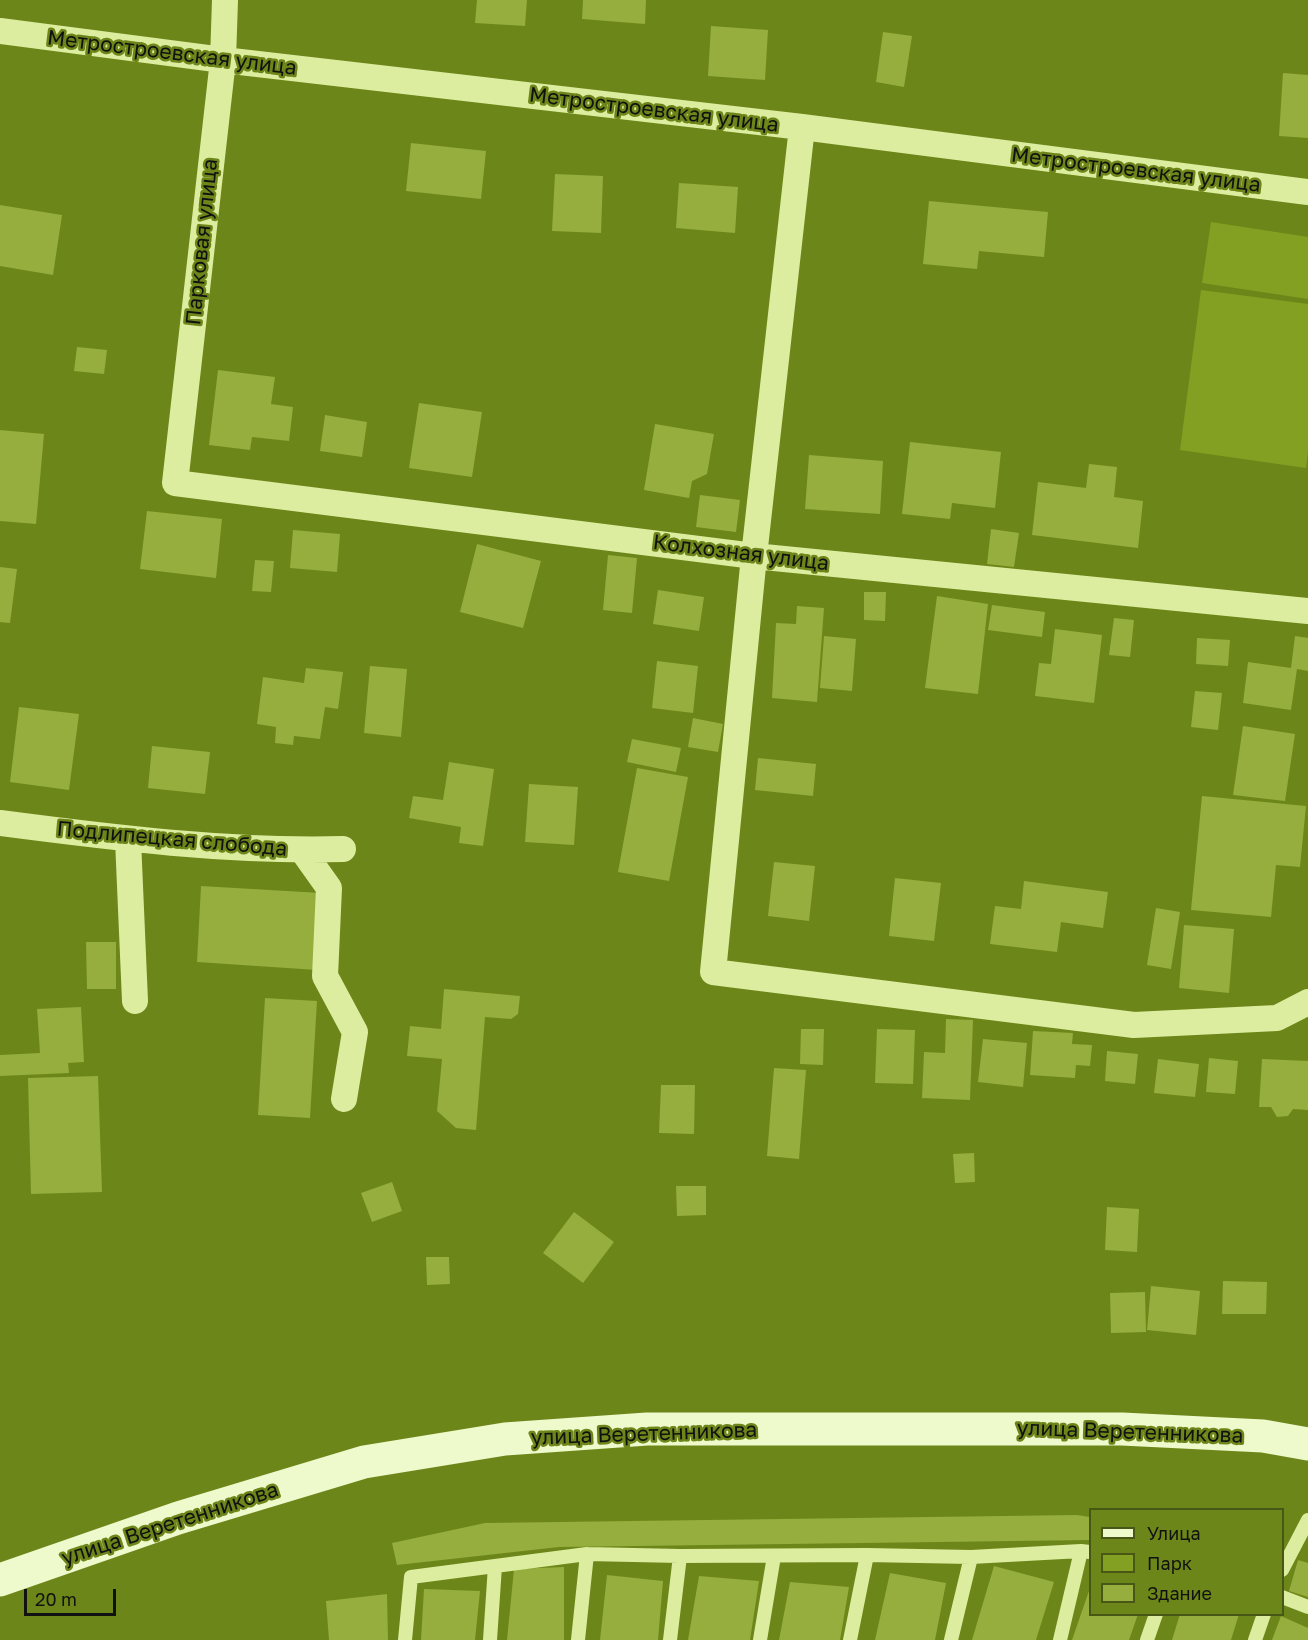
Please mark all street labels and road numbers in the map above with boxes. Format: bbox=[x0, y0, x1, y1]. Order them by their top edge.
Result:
street label: Метростроевская улица bbox=[46, 25, 298, 81]
street label: Метростроевская улица bbox=[528, 82, 780, 138]
street label: Метростроевская улица bbox=[1010, 142, 1262, 198]
street label: Парковая улица bbox=[181, 158, 223, 326]
street label: Колхозная улица bbox=[652, 530, 830, 576]
street label: Подлипецкая слобода bbox=[56, 816, 288, 862]
street label: улица Веретенникова bbox=[1016, 1415, 1244, 1449]
street label: улица Веретенникова bbox=[530, 1417, 758, 1451]
street label: улица Веретенникова bbox=[58, 1477, 282, 1571]

